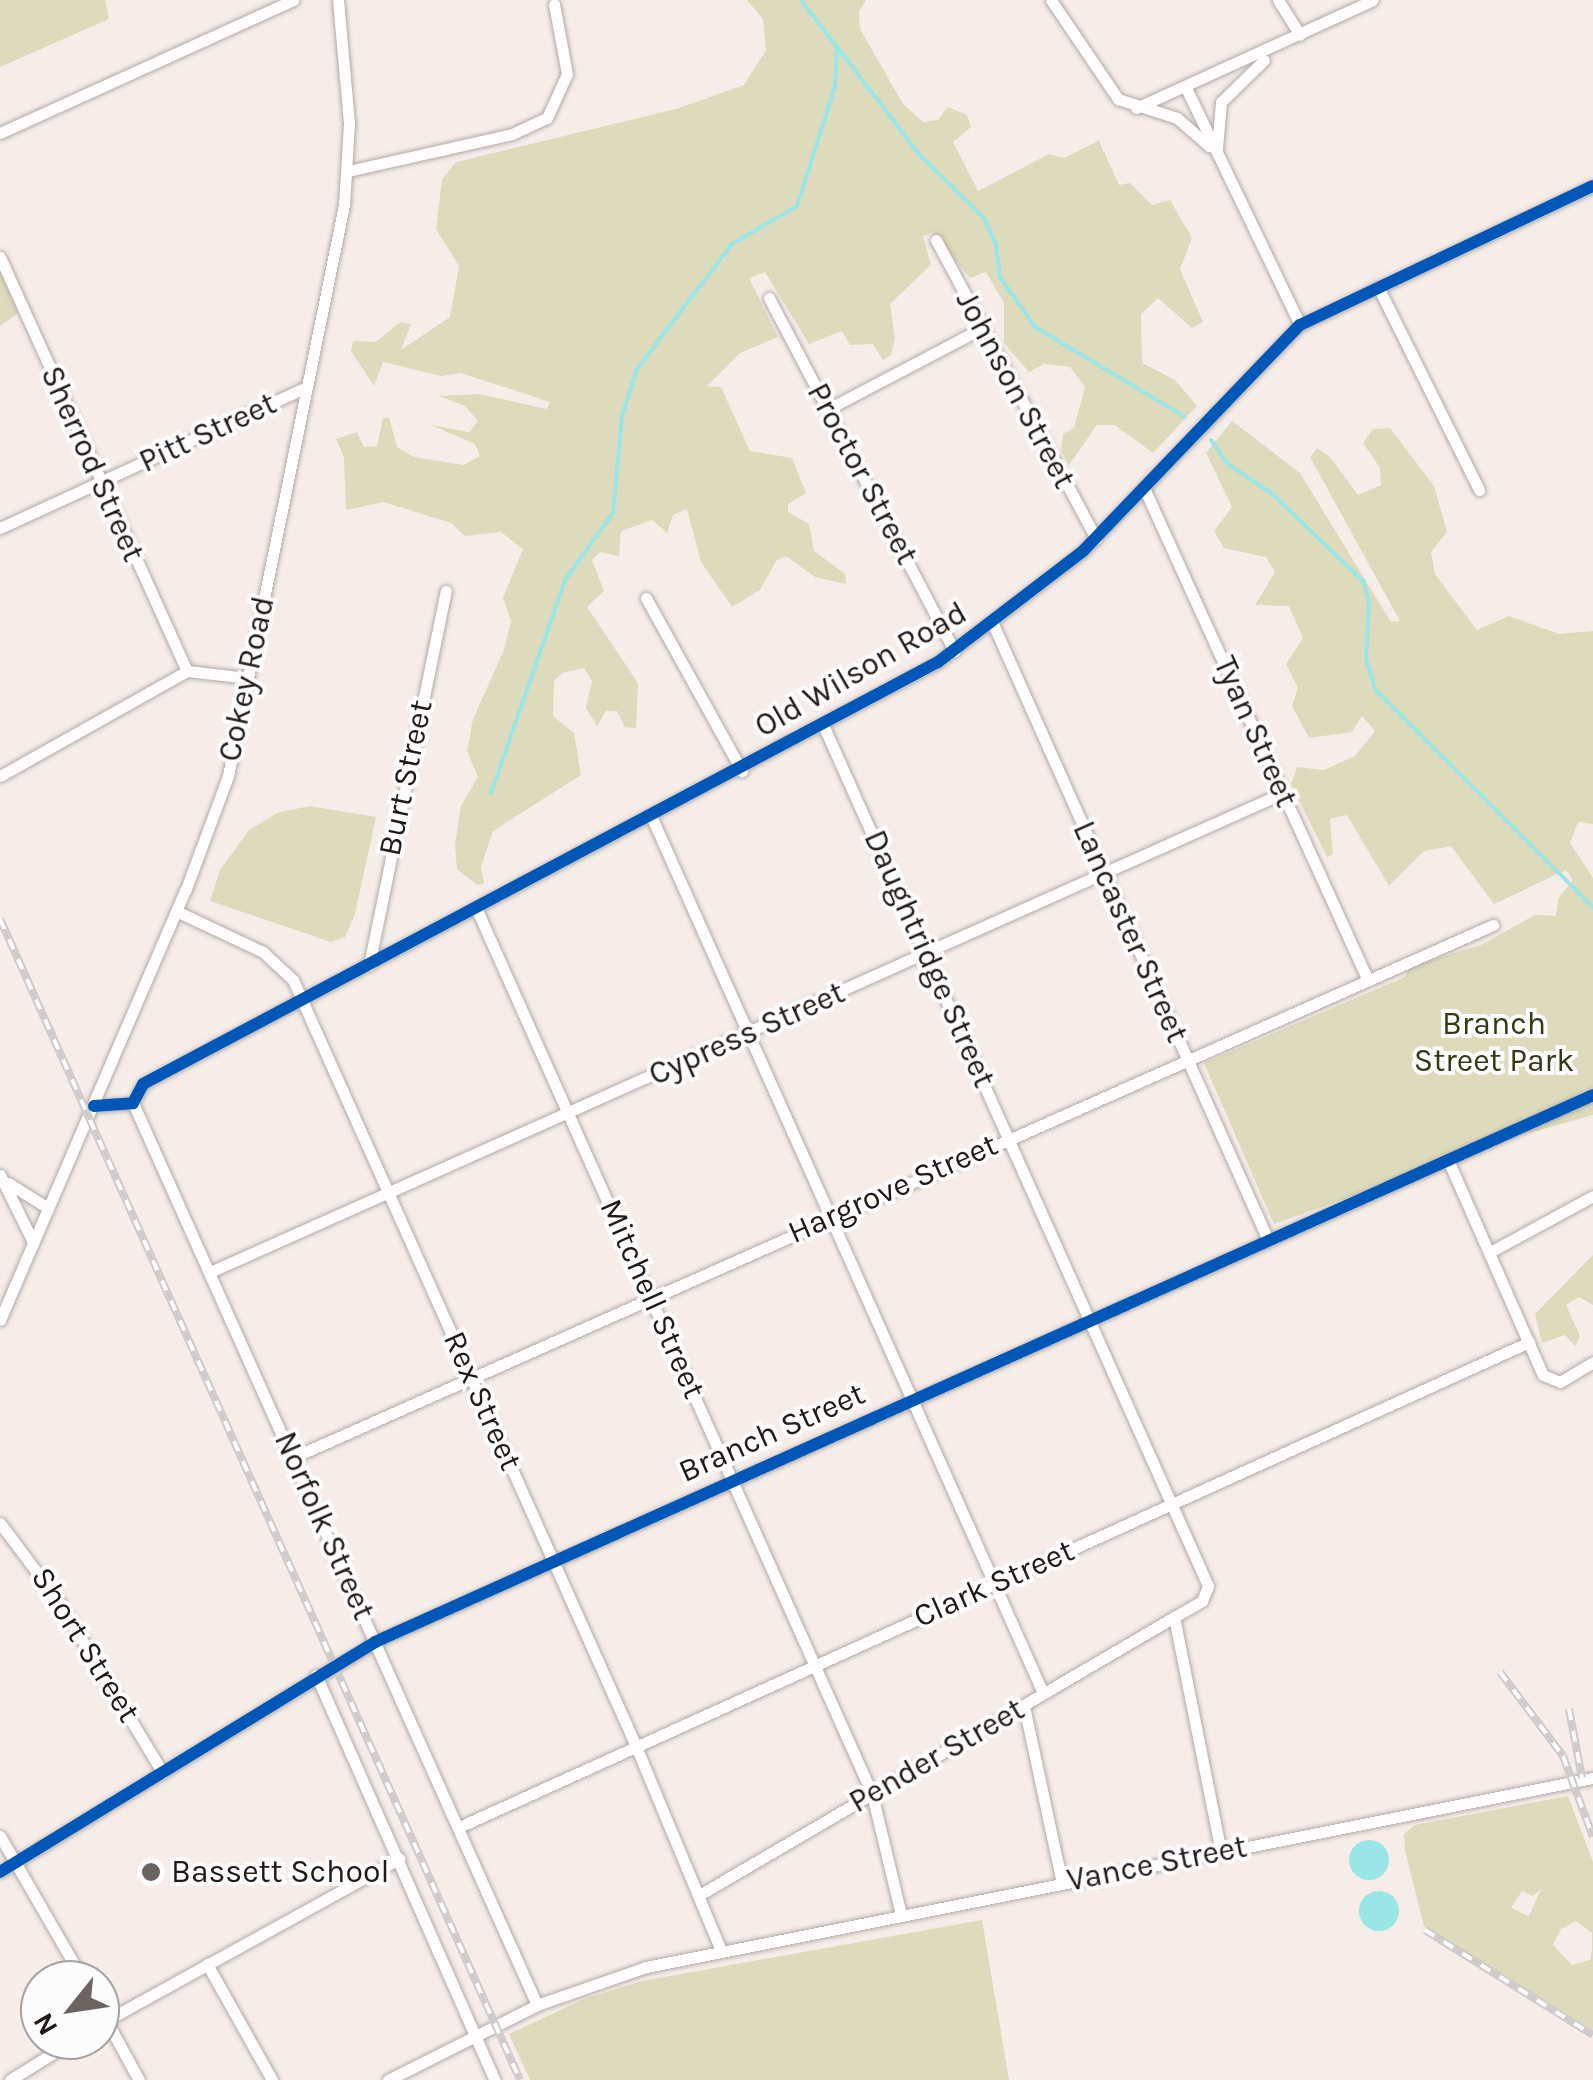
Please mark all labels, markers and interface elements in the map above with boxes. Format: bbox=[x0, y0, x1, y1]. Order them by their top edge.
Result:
street label: Johnson Street bbox=[947, 285, 1083, 495]
street label: Sherrod Street bbox=[32, 360, 152, 568]
street label: Proctor Street bbox=[798, 377, 926, 571]
street label: Pitt Street bbox=[133, 385, 283, 481]
street label: Cokey Road bbox=[211, 593, 283, 765]
street label: Old Wilson Road bbox=[748, 594, 974, 746]
street label: Tyan Street bbox=[1205, 651, 1305, 813]
street label: Burt Street bbox=[371, 697, 441, 859]
street label: Lancaster Street bbox=[1064, 815, 1196, 1049]
street label: Daughtridge Street bbox=[855, 824, 1003, 1094]
street label: Cypress Street bbox=[643, 974, 851, 1094]
park label: Branch Street Park bbox=[1414, 1006, 1574, 1081]
street label: Hargrove Street bbox=[782, 1126, 1004, 1252]
street label: Mitchell Street bbox=[591, 1193, 713, 1405]
street label: Rex Street bbox=[434, 1326, 530, 1476]
street label: Branch Street bbox=[673, 1375, 871, 1491]
street label: Norfolk Street bbox=[265, 1426, 383, 1626]
street label: Clark Street bbox=[908, 1532, 1080, 1636]
street label: Short Street bbox=[22, 1561, 148, 1729]
street label: Pender Street bbox=[843, 1690, 1031, 1822]
street label: Vance Street bbox=[1064, 1828, 1250, 1900]
place label: Bassett School bbox=[171, 1853, 389, 1891]
marker: Bassett School bbox=[140, 1861, 162, 1883]
north arrow bbox=[20, 1960, 120, 2060]
text: N bbox=[26, 2007, 65, 2041]

